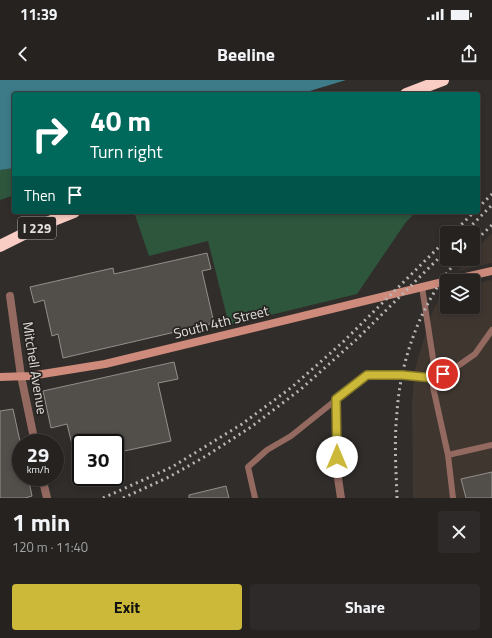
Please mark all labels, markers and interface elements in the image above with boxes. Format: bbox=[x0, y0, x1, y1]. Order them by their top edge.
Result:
text: 11:39 bbox=[20, 3, 57, 26]
text: Beeline bbox=[217, 41, 275, 68]
icon: back bbox=[12, 43, 34, 65]
icon: share bbox=[458, 43, 480, 65]
text: 40 m bbox=[90, 99, 151, 142]
icon: right bbox=[24, 108, 76, 160]
text: Turn right bbox=[90, 138, 163, 165]
text: Then bbox=[24, 184, 56, 207]
icon: arrive bbox=[64, 184, 86, 206]
road number: I 229 bbox=[18, 217, 56, 239]
map controls bbox=[440, 226, 480, 314]
button: sound bbox=[440, 226, 480, 266]
button: layers bbox=[440, 274, 480, 314]
street label: South 4th Street bbox=[171, 300, 271, 343]
street label: Mitchell Avenue bbox=[18, 320, 53, 416]
pin bbox=[426, 357, 460, 391]
icon: arrive bbox=[432, 363, 454, 385]
speed limit sign: 30 bbox=[72, 434, 124, 486]
position arrow bbox=[316, 436, 358, 478]
text: 29 bbox=[27, 439, 49, 470]
text: km/h bbox=[27, 462, 49, 477]
text: 1 min bbox=[12, 504, 70, 540]
button: close bbox=[438, 511, 480, 553]
text: 120 m · 11:40 bbox=[12, 537, 88, 557]
button: Exit bbox=[12, 584, 242, 630]
button: Share bbox=[250, 584, 480, 630]

